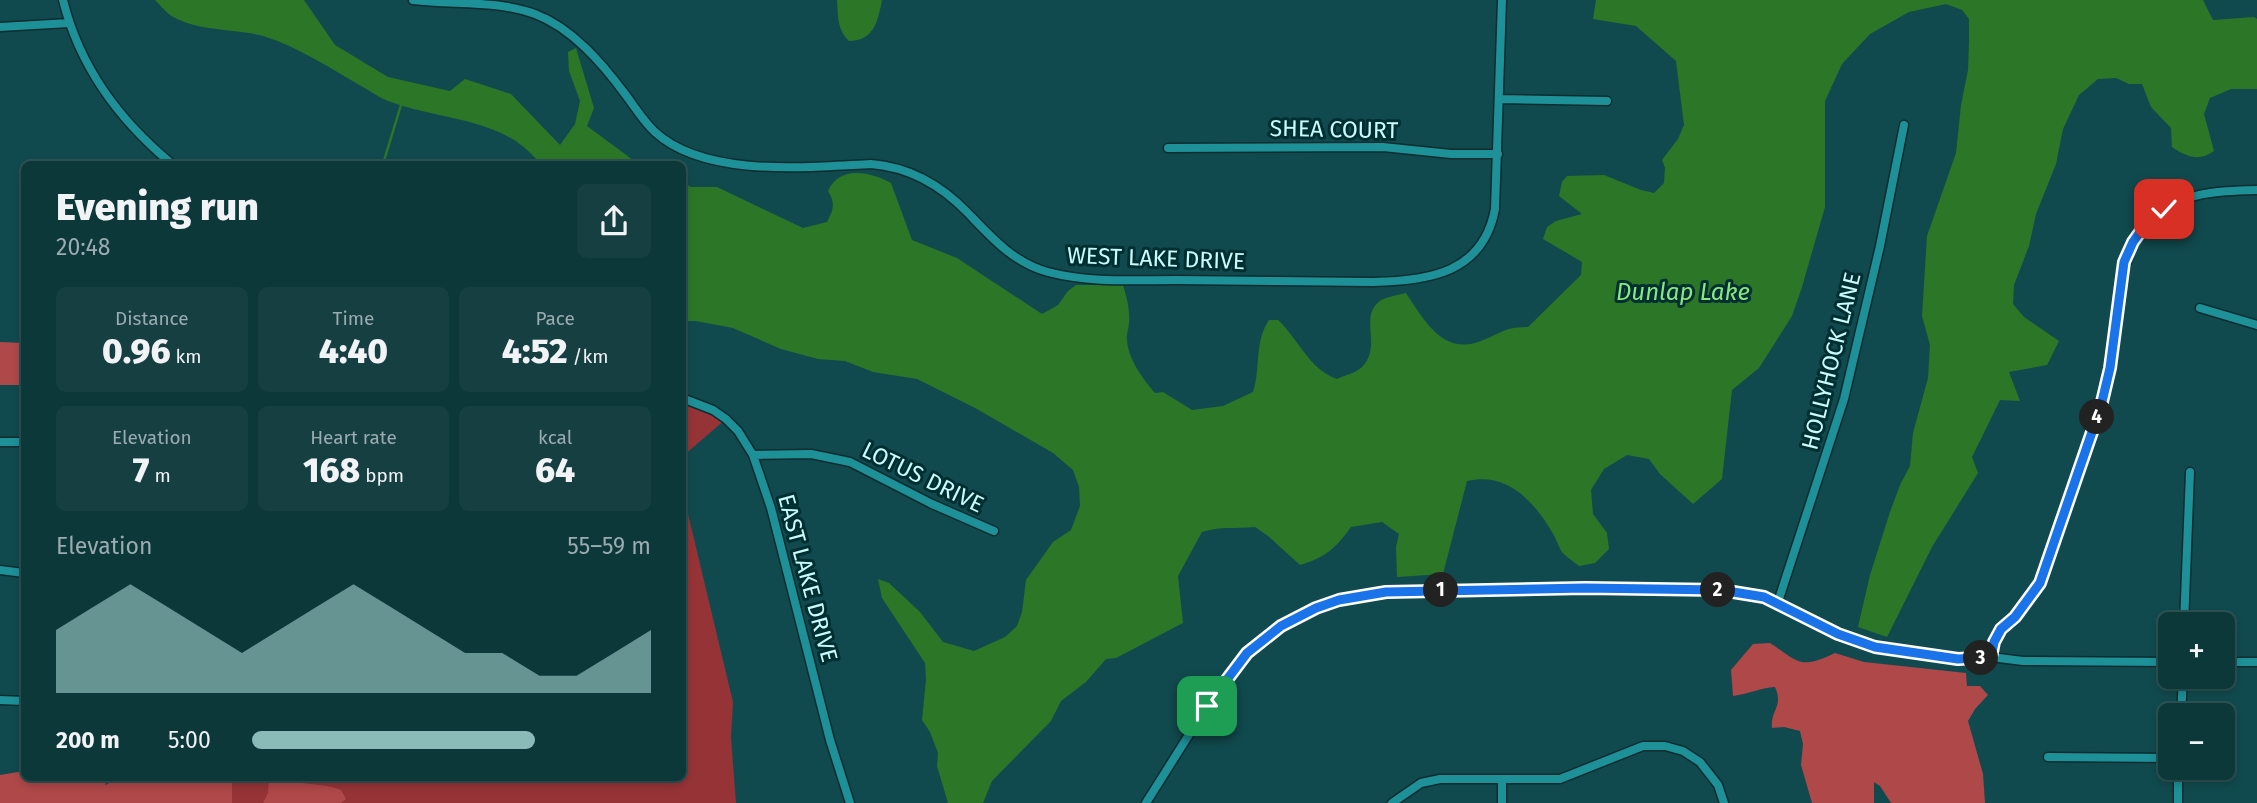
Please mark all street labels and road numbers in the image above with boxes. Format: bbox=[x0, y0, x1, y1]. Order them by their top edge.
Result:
street label: SHEA COURT bbox=[1269, 114, 1399, 144]
street label: WEST LAKE DRIVE bbox=[1066, 241, 1246, 275]
street label: HOLLYHOCK LANE bbox=[1795, 269, 1867, 453]
street label: LOTUS DRIVE bbox=[858, 436, 988, 518]
street label: EAST LAKE DRIVE bbox=[772, 491, 844, 665]

